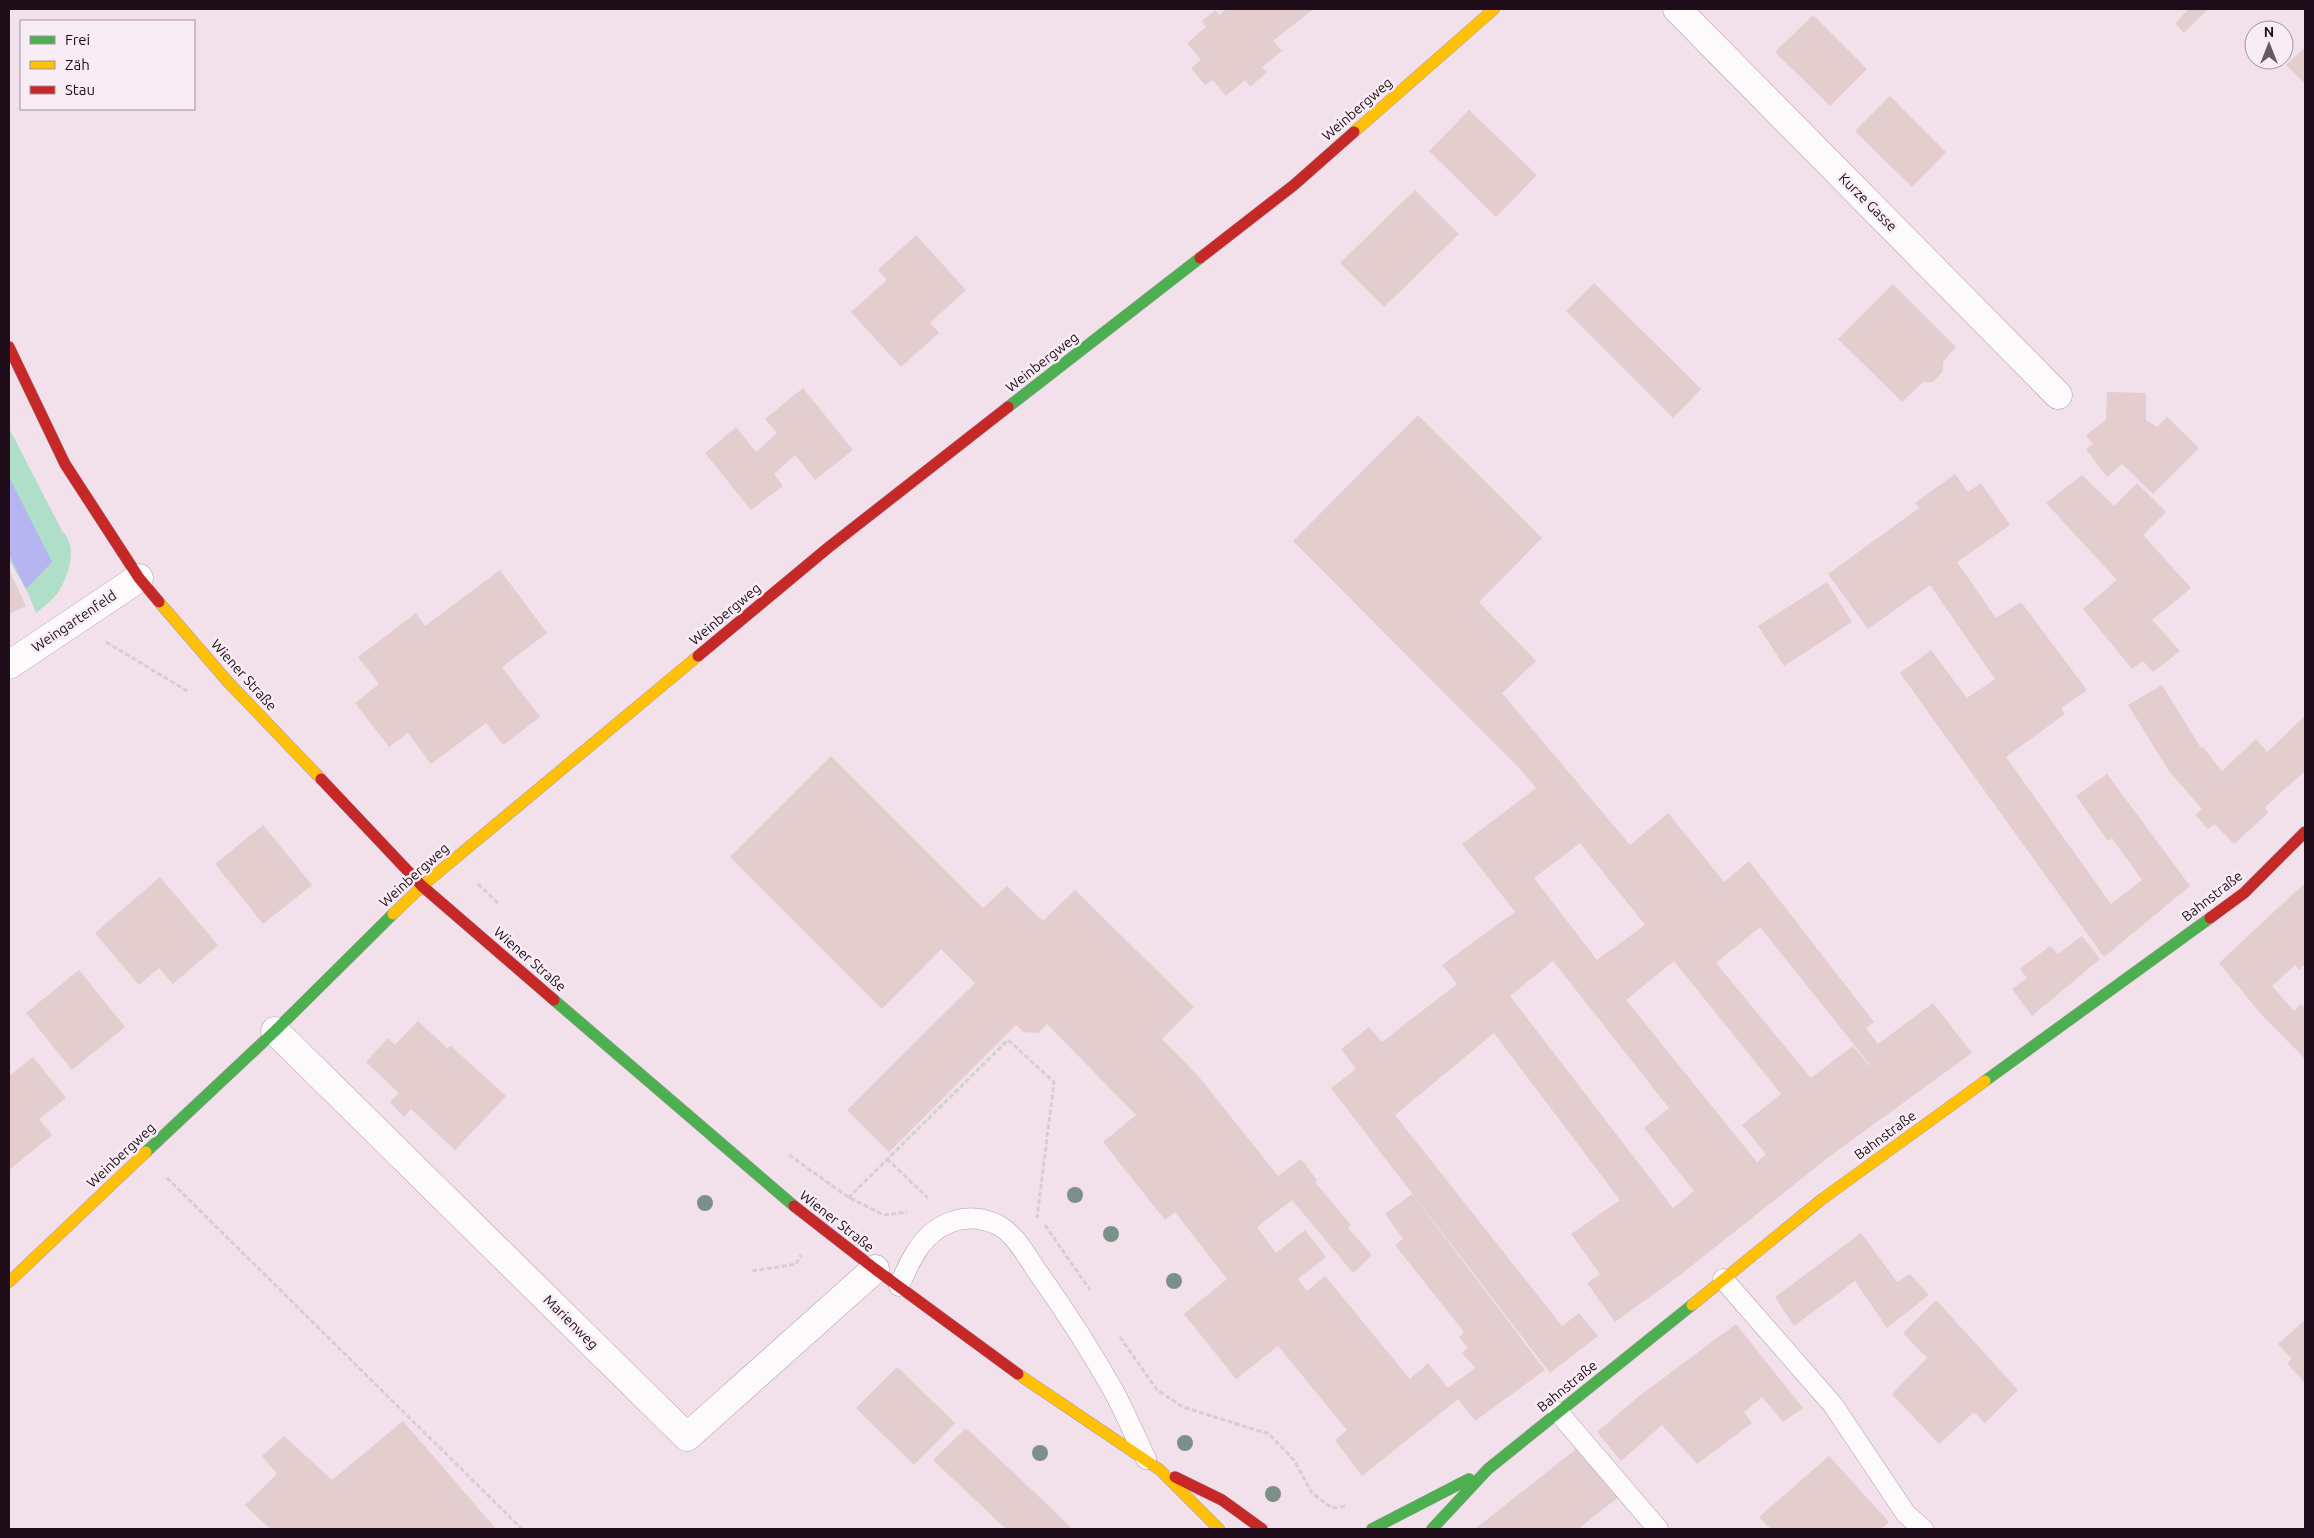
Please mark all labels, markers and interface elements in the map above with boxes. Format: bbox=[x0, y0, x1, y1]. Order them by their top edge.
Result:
legend bbox=[20, 20, 195, 110]
north arrow bbox=[2244, 20, 2294, 70]
text: N bbox=[2264, 24, 2274, 40]
text: Frei bbox=[65, 31, 90, 48]
text: Zäh bbox=[65, 56, 90, 73]
street label: Weinbergweg bbox=[1319, 74, 1395, 144]
text: Stau bbox=[65, 81, 95, 98]
street label: Kurze Gasse bbox=[1836, 170, 1900, 234]
street label: Weinbergweg bbox=[1003, 329, 1081, 395]
street label: Weinbergweg bbox=[686, 580, 764, 648]
street label: Weingartenfeld bbox=[29, 587, 119, 655]
street label: Wiener Straße bbox=[208, 636, 280, 714]
street label: Weinbergweg bbox=[376, 840, 452, 910]
street label: Bahnstraße bbox=[2179, 867, 2245, 925]
street label: Wiener Straße bbox=[491, 923, 569, 995]
street label: Bahnstraße bbox=[1851, 1107, 1919, 1163]
street label: Weinbergweg bbox=[83, 1119, 159, 1191]
street label: Wiener Straße bbox=[797, 1187, 877, 1255]
street label: Marienweg bbox=[540, 1291, 602, 1353]
street label: Bahnstraße bbox=[1534, 1357, 1600, 1415]

